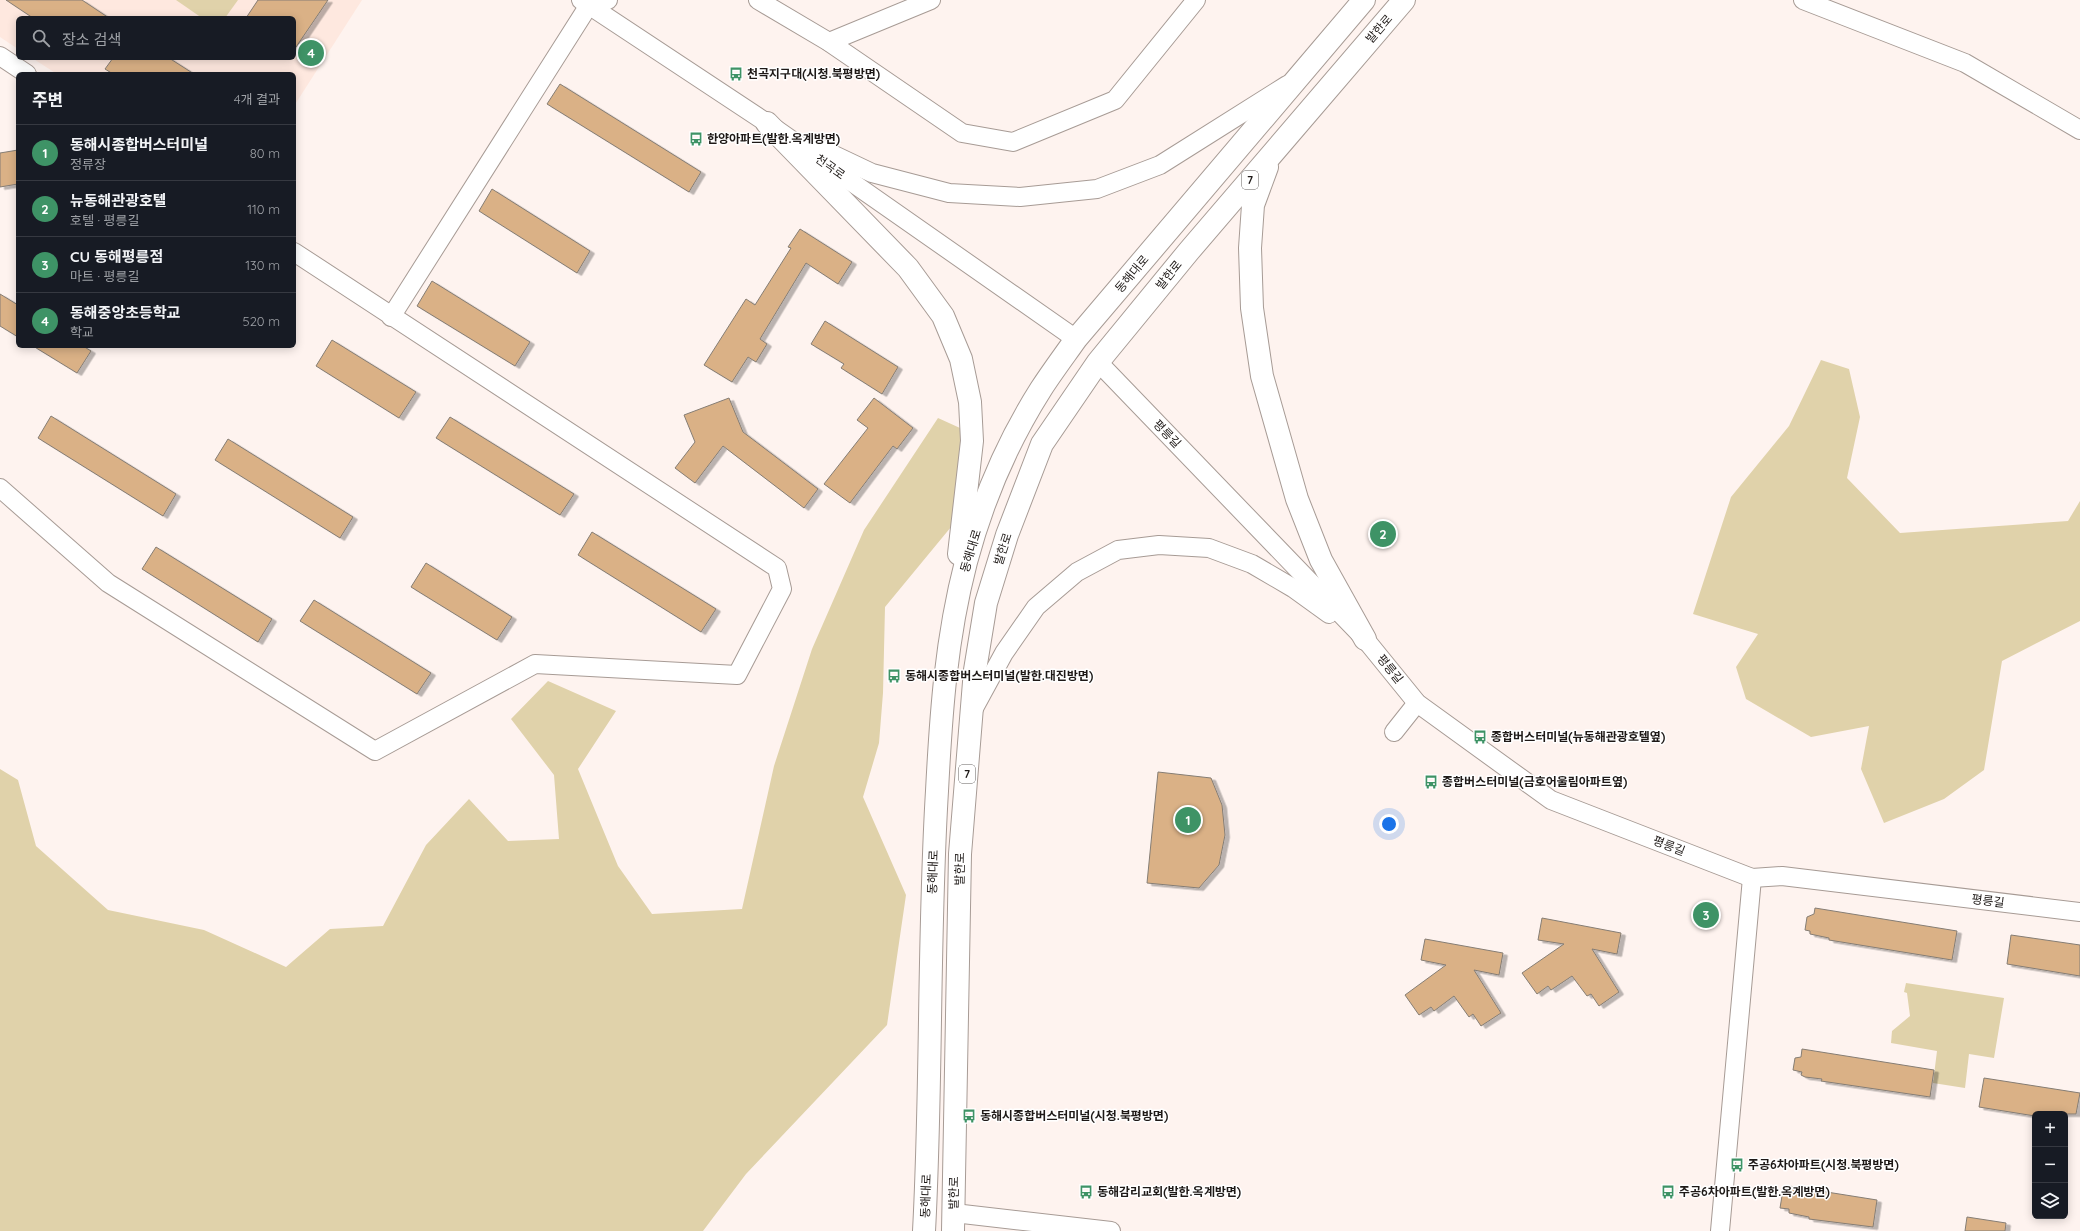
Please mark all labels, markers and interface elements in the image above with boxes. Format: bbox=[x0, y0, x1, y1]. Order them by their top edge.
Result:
street label: 발한로 bbox=[1362, 11, 1395, 46]
search box bbox=[16, 16, 296, 60]
icon: search bbox=[30, 27, 52, 49]
text: 장소 검색 bbox=[62, 30, 121, 49]
pin: 4 bbox=[298, 38, 324, 68]
bus stop icon: 천곡지구대(시청.북평방면) bbox=[728, 66, 744, 82]
place label: 천곡지구대(시청.북평방면) bbox=[747, 66, 880, 81]
text: 주변 bbox=[32, 89, 63, 110]
text: 4개 결과 bbox=[234, 91, 280, 107]
bus stop icon: 한양아파트(발한.옥계방면) bbox=[688, 131, 704, 147]
place label: 한양아파트(발한.옥계방면) bbox=[707, 131, 840, 146]
text: 동해시종합버스터미널 bbox=[70, 135, 208, 154]
text: 1 bbox=[42, 145, 48, 161]
text: 80 m bbox=[250, 145, 280, 161]
street label: 천곡로 bbox=[812, 151, 848, 182]
text: 정류장 bbox=[70, 156, 106, 172]
road number: 7 bbox=[1242, 171, 1258, 189]
text: 뉴동해관광호텔 bbox=[70, 191, 167, 210]
text: 2 bbox=[41, 201, 49, 217]
text: 110 m bbox=[247, 201, 280, 217]
text: 호텔 · 평릉길 bbox=[70, 212, 139, 228]
text: CU 동해평릉점 bbox=[70, 247, 163, 266]
street label: 동해대로 bbox=[1112, 252, 1152, 295]
text: 3 bbox=[42, 257, 48, 273]
text: 130 m bbox=[245, 257, 280, 273]
street label: 발한로 bbox=[1152, 257, 1185, 292]
text: 마트 · 평릉길 bbox=[70, 268, 139, 284]
text: 동해중앙초등학교 bbox=[70, 303, 180, 322]
text: 4 bbox=[41, 313, 49, 329]
text: 520 m bbox=[243, 313, 280, 329]
text: 학교 bbox=[70, 324, 94, 340]
street label: 평릉길 bbox=[1150, 417, 1184, 451]
pin: 2 bbox=[1370, 519, 1396, 549]
street label: 동해대로 bbox=[957, 528, 984, 574]
street label: 발한로 bbox=[990, 531, 1015, 567]
street label: 평릉길 bbox=[1374, 651, 1407, 686]
bus stop icon: 동해시종합버스터미널(발한.대진방면) bbox=[886, 668, 902, 684]
place label: 동해시종합버스터미널(발한.대진방면) bbox=[905, 668, 1093, 683]
bus stop icon: 종합버스터미널(뉴동해관광호텔옆) bbox=[1472, 729, 1488, 745]
place label: 종합버스터미널(뉴동해관광호텔옆) bbox=[1491, 729, 1665, 744]
road number: 7 bbox=[959, 765, 975, 783]
bus stop icon: 종합버스터미널(금호어울림아파트옆) bbox=[1423, 774, 1439, 790]
place label: 종합버스터미널(금호어울림아파트옆) bbox=[1442, 774, 1627, 789]
pin: 1 bbox=[1175, 805, 1201, 835]
your location bbox=[1379, 814, 1399, 834]
street label: 평릉길 bbox=[1651, 833, 1687, 858]
street label: 동해대로 bbox=[924, 850, 941, 894]
street label: 발한로 bbox=[952, 852, 967, 886]
street label: 평릉길 bbox=[1971, 891, 2005, 910]
pin: 3 bbox=[1693, 900, 1719, 930]
bus stop icon: 동해시종합버스터미널(시청.북평방면) bbox=[961, 1108, 977, 1124]
place label: 동해시종합버스터미널(시청.북평방면) bbox=[980, 1108, 1168, 1123]
map controls bbox=[2032, 1111, 2068, 1219]
button: + bbox=[2032, 1111, 2068, 1147]
button: − bbox=[2032, 1147, 2068, 1183]
bus stop icon: 주공6차아파트(시청.북평방면) bbox=[1729, 1157, 1745, 1173]
place label: 주공6차아파트(시청.북평방면) bbox=[1748, 1157, 1899, 1172]
street label: 동해대로 bbox=[917, 1174, 934, 1218]
street label: 발한로 bbox=[946, 1176, 961, 1210]
button: layers bbox=[2032, 1183, 2068, 1219]
bus stop icon: 동해감리교회(발한.옥계방면) bbox=[1078, 1184, 1094, 1200]
place label: 동해감리교회(발한.옥계방면) bbox=[1097, 1184, 1241, 1199]
bus stop icon: 주공6차아파트(발한.옥계방면) bbox=[1660, 1184, 1676, 1200]
place label: 주공6차아파트(발한.옥계방면) bbox=[1679, 1184, 1830, 1199]

